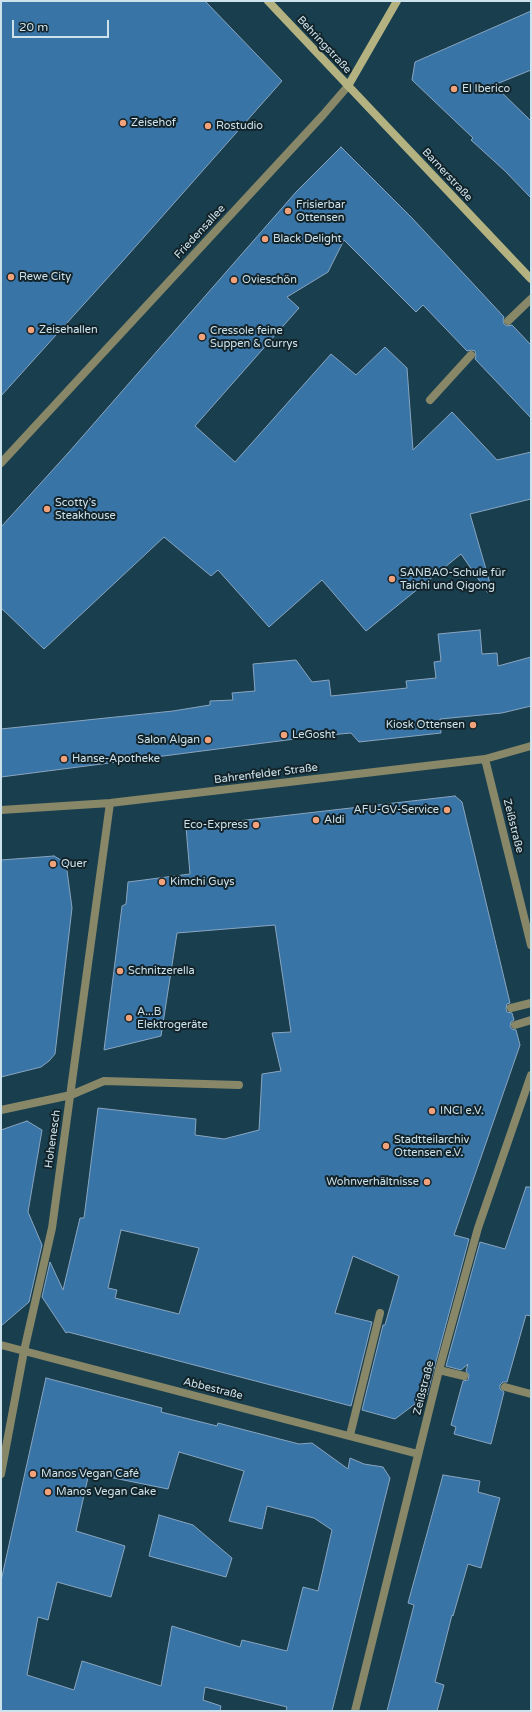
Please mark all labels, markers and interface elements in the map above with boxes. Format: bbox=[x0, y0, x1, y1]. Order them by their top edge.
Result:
scale bar bbox=[14, 12, 111, 38]
street label: Behringstraße bbox=[294, 14, 354, 76]
text: 20 m bbox=[19, 20, 48, 34]
place label: El Iberico bbox=[462, 82, 510, 96]
marker: El Iberico bbox=[449, 84, 459, 94]
place label: Zeisehof bbox=[131, 116, 176, 130]
marker: Zeisehof bbox=[118, 118, 128, 128]
place label: Rostudio bbox=[216, 119, 263, 133]
marker: Rostudio bbox=[203, 121, 213, 131]
street label: Barnerstraße bbox=[419, 146, 475, 204]
place label: Frisierbar Ottensen bbox=[296, 198, 345, 224]
street label: Friedensallee bbox=[172, 202, 228, 262]
marker: Frisierbar Ottensen bbox=[283, 206, 293, 216]
place label: Black Delight bbox=[273, 232, 342, 246]
marker: Black Delight bbox=[260, 234, 270, 244]
place label: Rewe City bbox=[19, 270, 71, 284]
marker: Rewe City bbox=[6, 272, 16, 282]
place label: Ovieschön bbox=[242, 273, 297, 287]
marker: Ovieschön bbox=[229, 275, 239, 285]
place label: Zeisehallen bbox=[39, 323, 98, 337]
place label: Cressole feine Suppen & Currys bbox=[210, 324, 298, 350]
marker: Zeisehallen bbox=[26, 325, 36, 335]
marker: Cressole feine Suppen & Currys bbox=[197, 332, 207, 342]
place label: Scotty’s Steakhouse bbox=[55, 496, 116, 522]
marker: Scotty’s Steakhouse bbox=[42, 504, 52, 514]
place label: SANBAO-Schule für Taichi und Qigong bbox=[400, 566, 506, 592]
marker: SANBAO-Schule für Taichi und Qigong bbox=[387, 574, 397, 584]
place label: Kiosk Ottensen bbox=[386, 718, 465, 732]
marker: Kiosk Ottensen bbox=[468, 720, 478, 730]
place label: LeGosht bbox=[292, 728, 336, 742]
marker: LeGosht bbox=[279, 730, 289, 740]
place label: Salon Algan bbox=[137, 733, 200, 747]
marker: Salon Algan bbox=[203, 735, 213, 745]
place label: Hanse-Apotheke bbox=[72, 752, 160, 766]
marker: Hanse-Apotheke bbox=[59, 754, 69, 764]
street label: Bahrenfelder Straße bbox=[213, 761, 319, 787]
street label: Zeißstraße bbox=[500, 798, 526, 854]
place label: AFU-GV-Service bbox=[354, 803, 439, 817]
marker: AFU-GV-Service bbox=[442, 805, 452, 815]
place label: Aldi bbox=[324, 813, 345, 827]
marker: Aldi bbox=[311, 815, 321, 825]
place label: Eco-Express bbox=[183, 818, 248, 832]
marker: Eco-Express bbox=[251, 820, 261, 830]
place label: Quer bbox=[61, 857, 87, 871]
marker: Quer bbox=[48, 859, 58, 869]
place label: Kimchi Guys bbox=[170, 875, 235, 889]
marker: Kimchi Guys bbox=[157, 877, 167, 887]
place label: Schnitzerella bbox=[128, 964, 195, 978]
marker: Schnitzerella bbox=[115, 966, 125, 976]
place label: A...B Elektrogeräte bbox=[137, 1005, 208, 1031]
marker: A...B Elektrogeräte bbox=[124, 1013, 134, 1023]
place label: INCI e.V. bbox=[440, 1104, 484, 1118]
marker: INCI e.V. bbox=[427, 1106, 437, 1116]
street label: Hohenesch bbox=[42, 1109, 64, 1169]
place label: Stadtteilarchiv Ottensen e.V. bbox=[394, 1133, 469, 1159]
marker: Stadtteilarchiv Ottensen e.V. bbox=[381, 1141, 391, 1151]
place label: Wohnverhältnisse bbox=[326, 1175, 419, 1189]
marker: Wohnverhältnisse bbox=[422, 1177, 432, 1187]
street label: Zeißstraße bbox=[411, 1360, 437, 1416]
street label: Abbestraße bbox=[182, 1375, 244, 1403]
place label: Manos Vegan Café bbox=[41, 1467, 139, 1481]
marker: Manos Vegan Café bbox=[28, 1469, 38, 1479]
place label: Manos Vegan Cake bbox=[56, 1485, 156, 1499]
marker: Manos Vegan Cake bbox=[43, 1487, 53, 1497]

